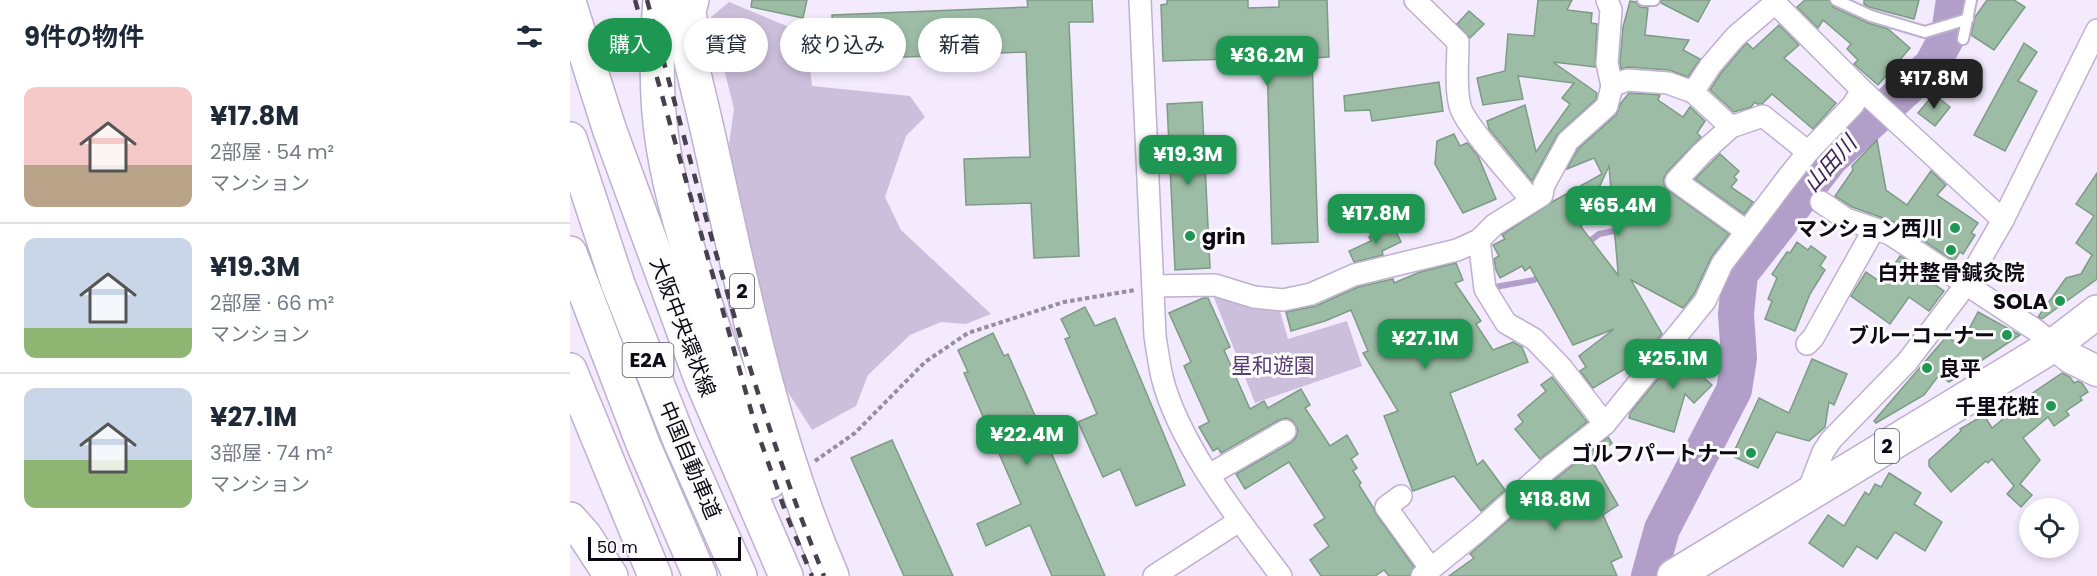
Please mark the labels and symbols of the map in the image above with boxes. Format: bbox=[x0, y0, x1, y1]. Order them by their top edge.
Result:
pin: ¥36.2M bbox=[1218, 36, 1316, 87]
pin: ¥17.8M bbox=[1885, 59, 1983, 110]
water label: 山田川 bbox=[1796, 128, 1865, 199]
pin: ¥19.3M bbox=[1139, 135, 1237, 186]
pin: ¥65.4M bbox=[1569, 186, 1667, 237]
pin: ¥17.8M bbox=[1327, 194, 1425, 245]
place label: マンション西川 bbox=[1796, 214, 1943, 243]
marker: マンション西川 bbox=[1948, 221, 1962, 235]
place label: grin bbox=[1202, 222, 1246, 251]
marker: grin bbox=[1183, 229, 1197, 243]
marker: 白井整骨鍼灸院 bbox=[1944, 243, 1958, 257]
street label: 大阪中央環状線 bbox=[643, 253, 723, 401]
place label: 白井整骨鍼灸院 bbox=[1878, 258, 2025, 287]
road number: 2 bbox=[730, 274, 754, 308]
place label: SOLA bbox=[1993, 287, 2049, 316]
marker: SOLA bbox=[2053, 294, 2067, 308]
pin: ¥27.1M bbox=[1376, 319, 1474, 370]
place label: ブルーコーナー bbox=[1848, 321, 1995, 350]
marker: ブルーコーナー bbox=[2000, 328, 2014, 342]
pin: ¥25.1M bbox=[1624, 339, 1722, 390]
road number: E2A bbox=[622, 343, 674, 377]
park label: 星和遊園 bbox=[1231, 351, 1315, 380]
place label: 良平 bbox=[1939, 354, 1981, 383]
marker: 良平 bbox=[1920, 361, 1934, 375]
place label: 千里花粧 bbox=[1955, 392, 2039, 421]
street label: 中国自動車道 bbox=[652, 396, 728, 524]
marker: 千里花粧 bbox=[2044, 399, 2058, 413]
pin: ¥22.4M bbox=[978, 415, 1076, 466]
road number: 2 bbox=[1875, 429, 1899, 463]
place label: ゴルフパートナー bbox=[1571, 439, 1739, 468]
marker: ゴルフパートナー bbox=[1744, 446, 1758, 460]
pin: ¥18.8M bbox=[1506, 480, 1604, 531]
scale bar bbox=[588, 534, 741, 562]

